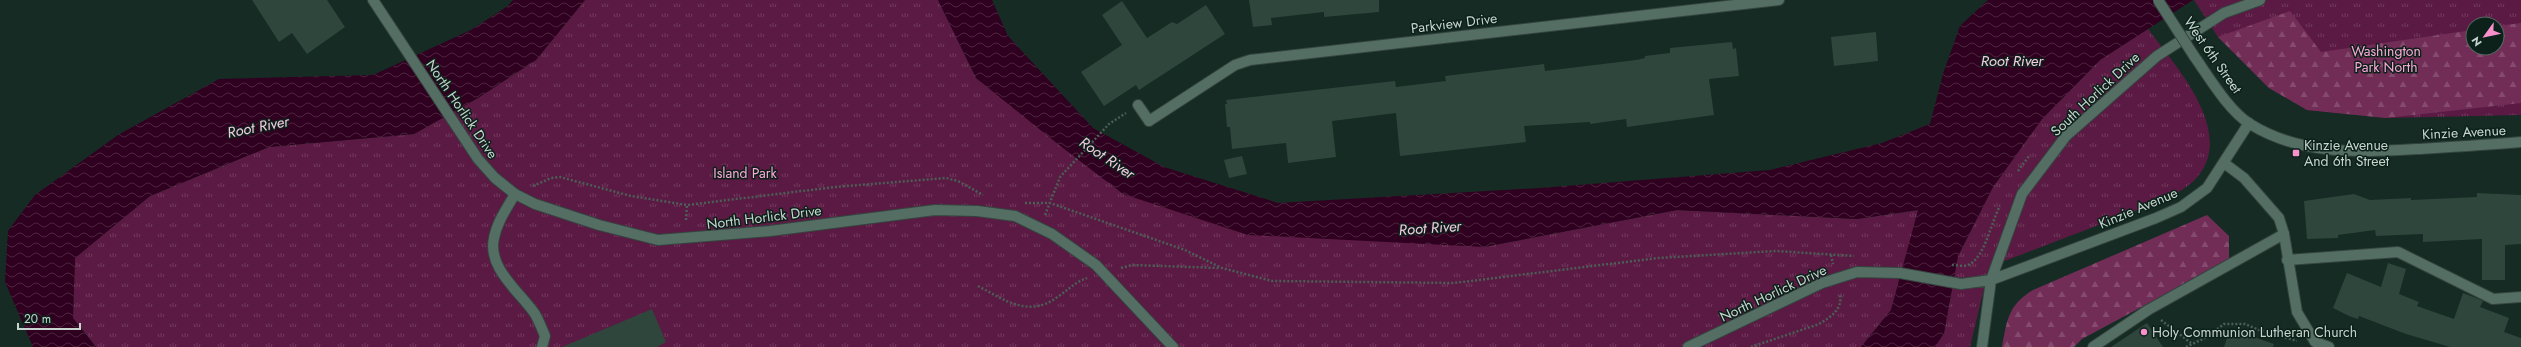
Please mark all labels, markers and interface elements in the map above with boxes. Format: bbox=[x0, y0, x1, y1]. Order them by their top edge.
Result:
street label: Parkview Drive bbox=[1410, 8, 1498, 38]
street label: West 6th Street bbox=[2179, 13, 2247, 98]
north arrow bbox=[2465, 16, 2505, 56]
text: N bbox=[2468, 33, 2486, 49]
park label: Washington Park North bbox=[2351, 41, 2421, 77]
street label: South Horlick Drive bbox=[2046, 47, 2144, 141]
water label: Root River bbox=[1981, 50, 2044, 72]
street label: North Horlick Drive bbox=[421, 55, 503, 163]
water label: Root River bbox=[225, 110, 292, 144]
street label: Kinzie Avenue bbox=[2422, 120, 2506, 144]
water label: Root River bbox=[1075, 131, 1140, 185]
place label: Kinzie Avenue And 6th Street bbox=[2304, 135, 2390, 171]
marker: Kinzie Avenue And 6th Street bbox=[2291, 148, 2301, 158]
park label: Island Park bbox=[713, 163, 778, 183]
street label: Kinzie Avenue bbox=[2095, 182, 2181, 234]
street label: North Horlick Drive bbox=[705, 200, 823, 234]
water label: Root River bbox=[1398, 215, 1463, 241]
street label: North Horlick Drive bbox=[1716, 259, 1830, 327]
scale bar bbox=[18, 305, 80, 331]
text: 20 m bbox=[24, 310, 51, 328]
place label: Holy Communion Lutheran Church bbox=[2152, 322, 2357, 342]
marker: Holy Communion Lutheran Church bbox=[2139, 327, 2149, 337]

